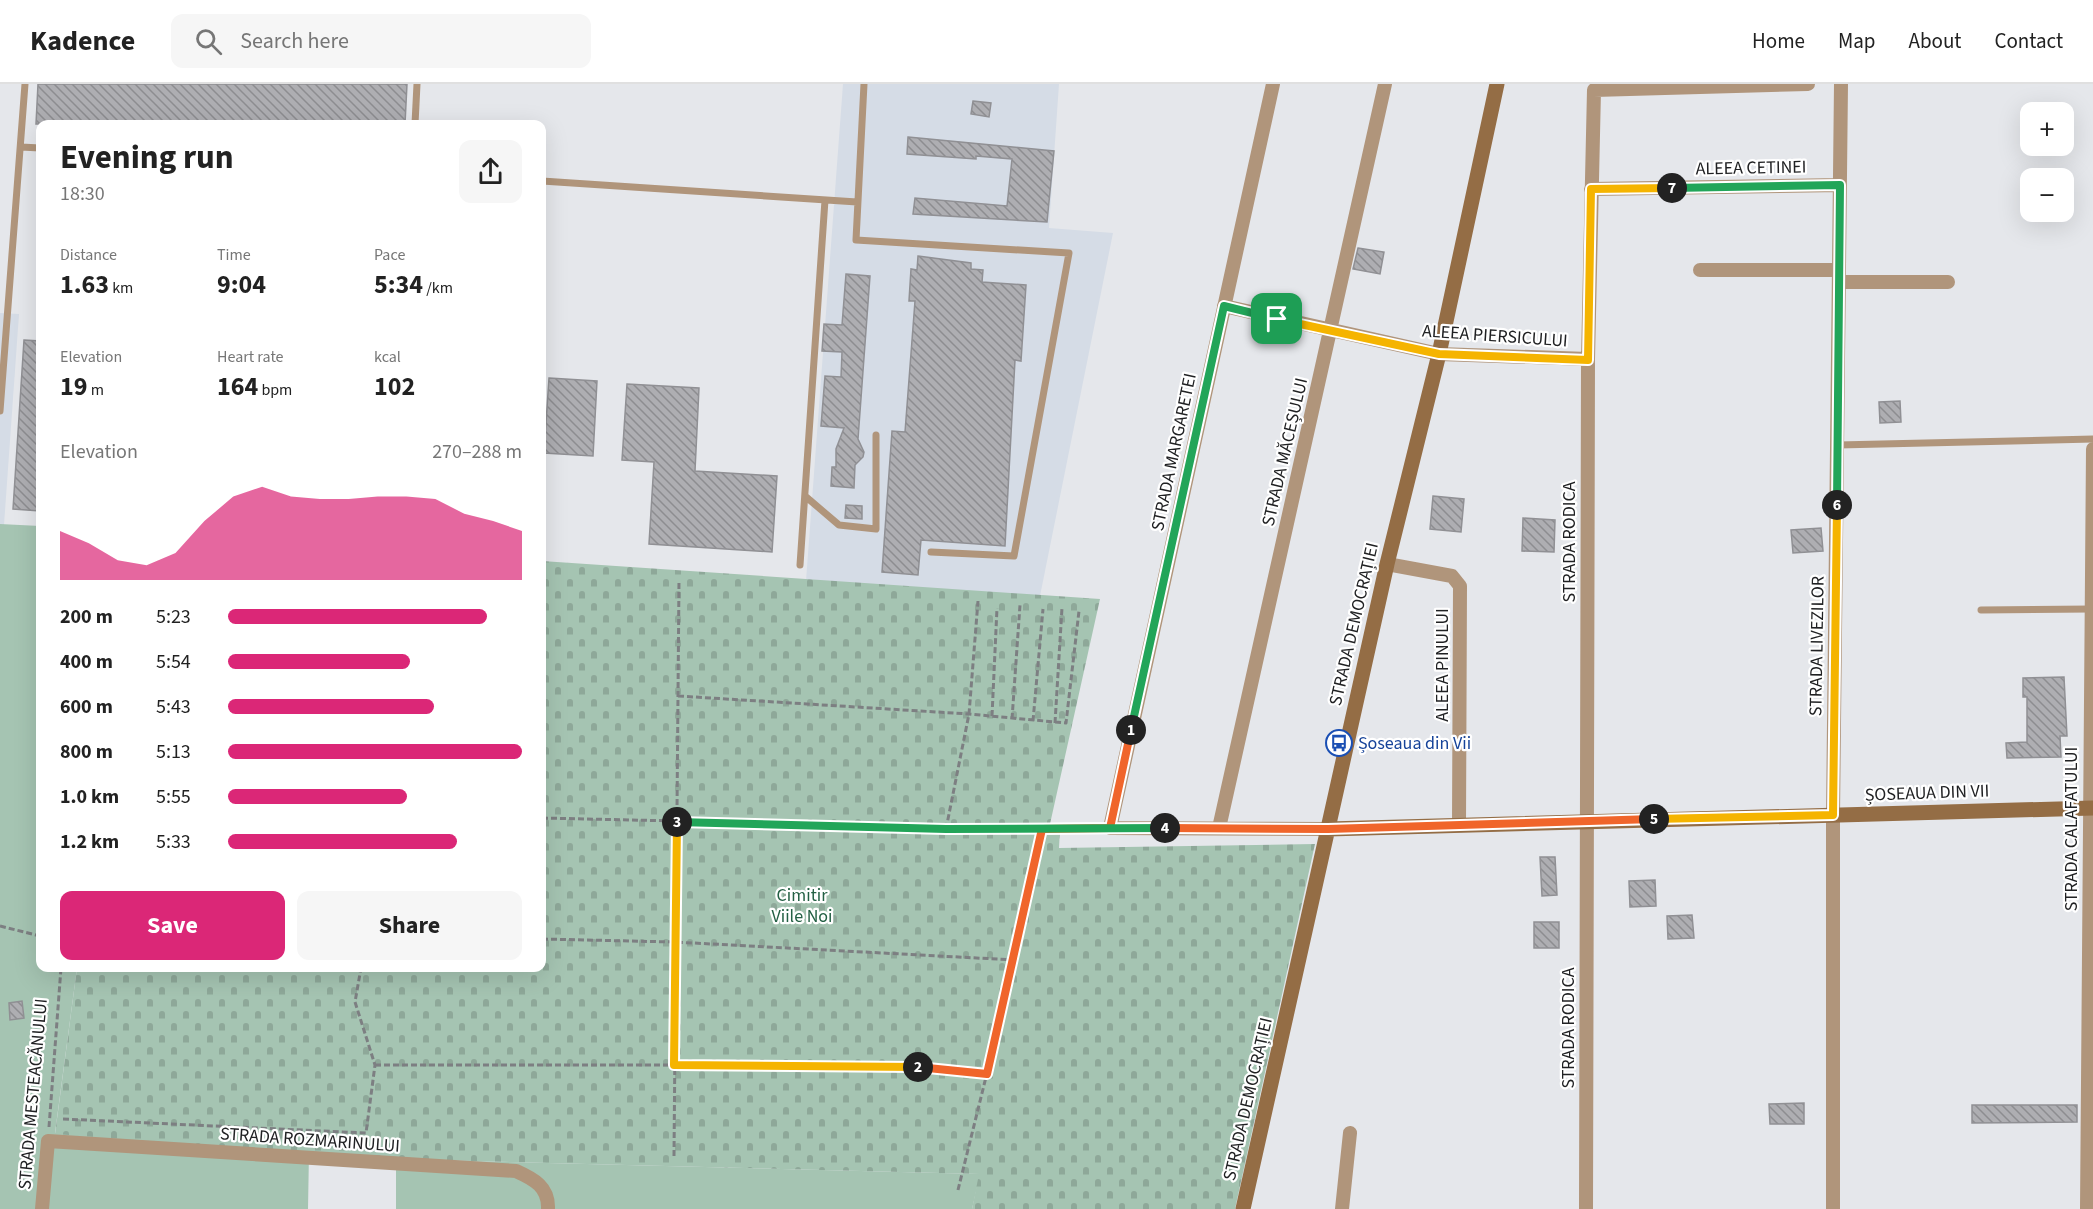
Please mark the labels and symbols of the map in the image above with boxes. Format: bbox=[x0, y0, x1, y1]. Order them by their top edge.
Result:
street label: ALEEA CETINEI bbox=[1695, 155, 1807, 181]
pin: 7 bbox=[1657, 173, 1687, 203]
pin bbox=[1251, 293, 1302, 344]
street label: ALEEA PIERSICULUI bbox=[1421, 318, 1569, 354]
street label: STRADA MARGARETEI bbox=[1145, 371, 1203, 533]
street label: STRADA MĂCEȘULUI bbox=[1256, 375, 1314, 529]
street label: STRADA RODICA bbox=[1557, 481, 1582, 603]
pin: 6 bbox=[1822, 490, 1852, 520]
street label: STRADA DEMOCRAȚIEI bbox=[1323, 540, 1385, 708]
street label: STRADA LIVEZILOR bbox=[1803, 576, 1831, 716]
street label: ALEEA PINULUI bbox=[1430, 608, 1455, 722]
pin: 1 bbox=[1116, 715, 1146, 745]
bus stop icon: Șoseaua din Vii bbox=[1324, 728, 1354, 758]
place label: Șoseaua din Vii bbox=[1358, 731, 1471, 756]
street label: STRADA CALAFATULUI bbox=[2059, 747, 2084, 911]
street label: ȘOSEAUA DIN VII bbox=[1864, 778, 1990, 808]
pin: 5 bbox=[1639, 804, 1669, 834]
pin: 3 bbox=[662, 807, 692, 837]
pin: 4 bbox=[1150, 813, 1180, 843]
park label: Cimitir Viile Noi bbox=[771, 883, 833, 929]
street label: STRADA RODICA bbox=[1556, 967, 1581, 1089]
street label: STRADA MESTEACĂNULUI bbox=[12, 997, 54, 1191]
street label: STRADA DEMOCRAȚIEI bbox=[1217, 1015, 1279, 1183]
pin: 2 bbox=[903, 1052, 933, 1082]
street label: STRADA ROZMARINULUI bbox=[219, 1121, 401, 1159]

